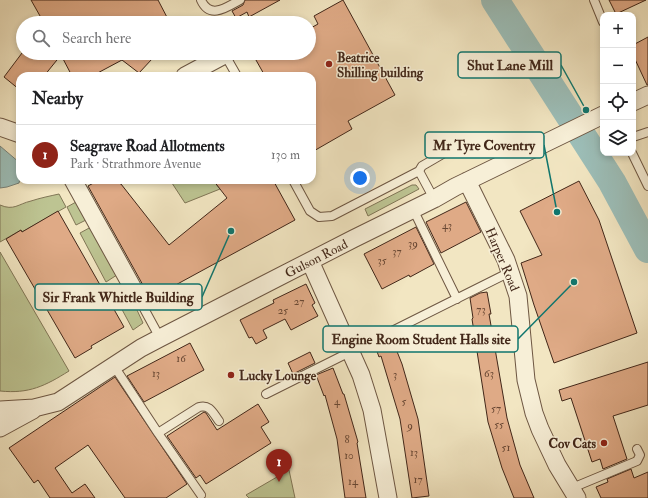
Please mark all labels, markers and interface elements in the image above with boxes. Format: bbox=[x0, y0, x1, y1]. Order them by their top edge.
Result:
map controls bbox=[600, 12, 636, 156]
button: + bbox=[600, 12, 636, 48]
search box bbox=[16, 16, 316, 60]
icon: search bbox=[30, 27, 52, 49]
text: Search here bbox=[62, 29, 131, 48]
button: − bbox=[600, 48, 636, 84]
place label: Beatrice Shilling building bbox=[337, 50, 424, 82]
callout: Shut Lane Mill bbox=[458, 52, 561, 78]
text: Shut Lane Mill bbox=[467, 57, 553, 74]
marker: Beatrice Shilling building bbox=[324, 59, 334, 69]
button: locate bbox=[600, 84, 636, 120]
text: Nearby bbox=[32, 88, 83, 109]
button: layers bbox=[600, 120, 636, 156]
callout: Mr Tyre Coventry bbox=[425, 132, 544, 158]
text: Seagrave Road Allotments bbox=[70, 137, 225, 156]
text: Mr Tyre Coventry bbox=[432, 137, 536, 155]
text: 1 bbox=[43, 147, 47, 163]
text: 130 m bbox=[271, 147, 300, 163]
text: Park · Strathmore Avenue bbox=[70, 156, 201, 172]
your location bbox=[350, 168, 370, 188]
house number: 43 bbox=[442, 219, 452, 232]
street label: Harper Road bbox=[481, 225, 523, 295]
street label: Gulson Road bbox=[282, 236, 351, 282]
house number: 39 bbox=[408, 237, 418, 250]
house number: 37 bbox=[392, 245, 402, 258]
house number: 35 bbox=[377, 254, 387, 267]
callout: Sir Frank Whittle Building bbox=[35, 284, 202, 310]
text: Sir Frank Whittle Building bbox=[42, 289, 195, 307]
house number: 27 bbox=[294, 295, 304, 308]
house number: 73 bbox=[476, 303, 486, 316]
house number: 25 bbox=[278, 304, 288, 317]
callout: Engine Room Student Halls site bbox=[323, 326, 518, 352]
text: Engine Room Student Halls site bbox=[331, 331, 511, 349]
house number: 16 bbox=[176, 352, 187, 365]
house number: 13 bbox=[152, 367, 160, 380]
house number: 63 bbox=[484, 367, 494, 380]
place label: Lucky Lounge bbox=[239, 368, 317, 385]
house number: 3 bbox=[393, 368, 397, 381]
marker: Lucky Lounge bbox=[226, 370, 236, 380]
house number: 4 bbox=[334, 395, 341, 408]
house number: 5 bbox=[402, 395, 407, 408]
house number: 57 bbox=[491, 402, 501, 415]
house number: 55 bbox=[494, 418, 504, 431]
house number: 9 bbox=[406, 419, 413, 432]
house number: 8 bbox=[344, 433, 350, 446]
place label: Cov Cats bbox=[549, 436, 597, 452]
marker: Cov Cats bbox=[599, 438, 609, 448]
house number: 51 bbox=[502, 441, 510, 454]
house number: 13 bbox=[410, 446, 418, 459]
pin: 1 bbox=[266, 449, 292, 482]
house number: 10 bbox=[344, 449, 354, 462]
house number: 17 bbox=[414, 473, 422, 486]
house number: 14 bbox=[348, 475, 359, 488]

